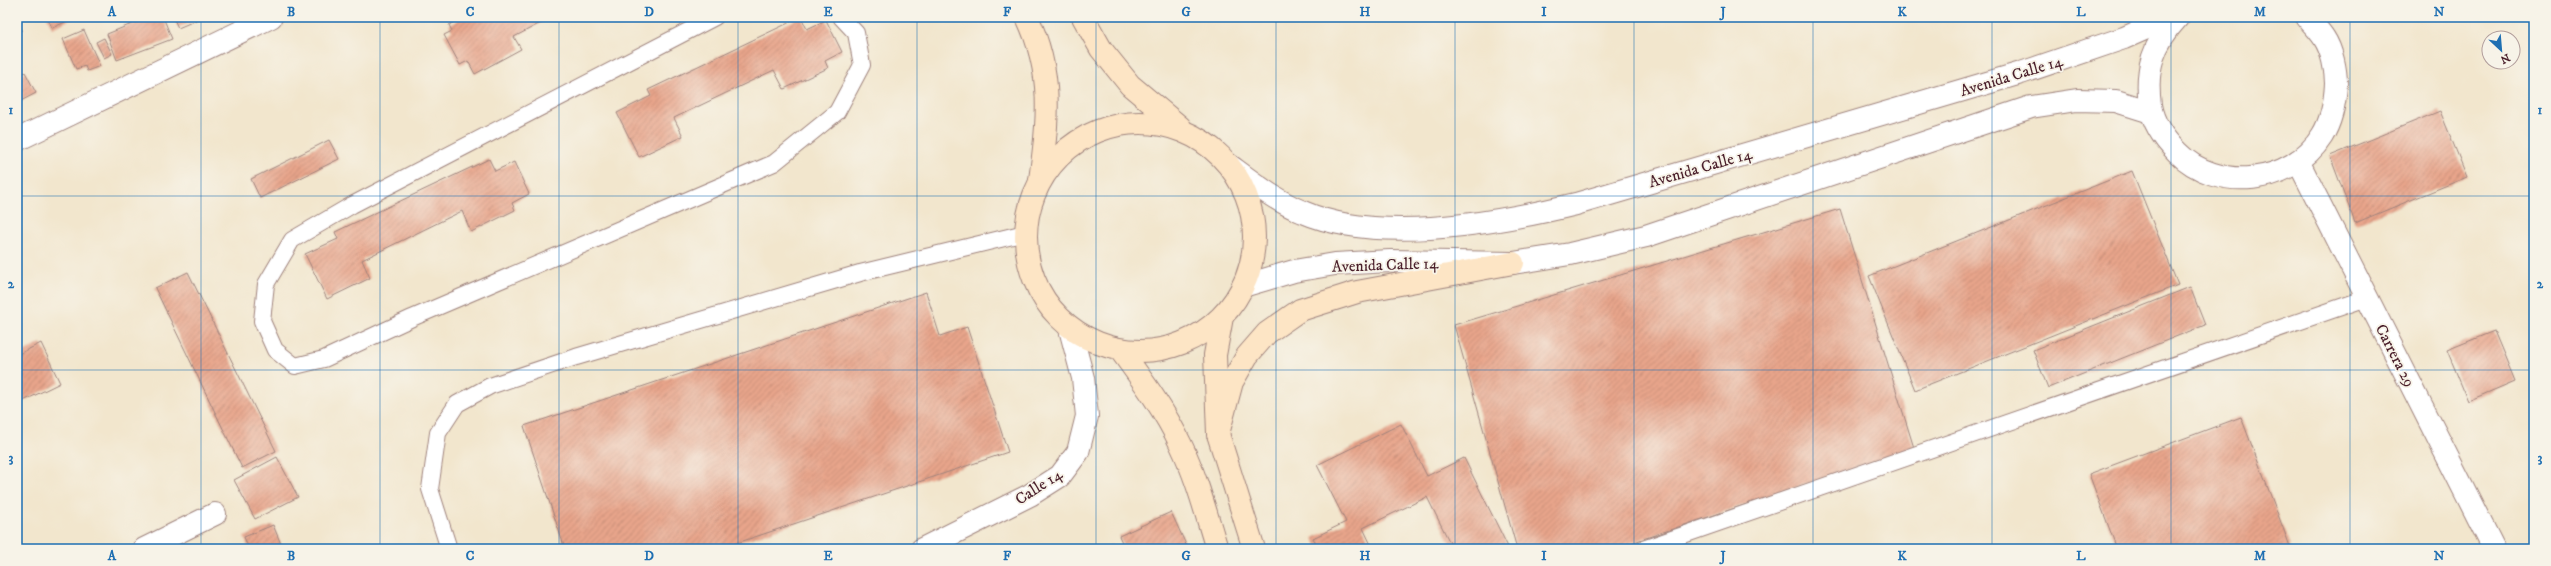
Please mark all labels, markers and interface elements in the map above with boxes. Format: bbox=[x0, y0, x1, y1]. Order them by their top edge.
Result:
text: A bbox=[107, 4, 117, 20]
text: B bbox=[287, 4, 295, 20]
text: C bbox=[466, 4, 475, 20]
text: D bbox=[644, 4, 654, 20]
text: E bbox=[823, 4, 833, 20]
text: F bbox=[1003, 4, 1012, 20]
text: G bbox=[1181, 4, 1191, 20]
text: H bbox=[1360, 4, 1371, 20]
text: I bbox=[1541, 4, 1547, 20]
text: J bbox=[1718, 4, 1726, 21]
text: K bbox=[1897, 4, 1907, 20]
text: L bbox=[2076, 4, 2086, 20]
text: M bbox=[2254, 4, 2266, 20]
text: N bbox=[2434, 4, 2445, 20]
north arrow bbox=[2481, 30, 2521, 70]
text: N bbox=[2498, 50, 2512, 66]
street label: Avenida Calle 14 bbox=[1958, 51, 2066, 101]
text: 1 bbox=[9, 102, 14, 118]
text: 1 bbox=[2538, 102, 2543, 118]
street label: Avenida Calle 14 bbox=[1646, 143, 1755, 192]
street label: Avenida Calle 14 bbox=[1332, 253, 1439, 277]
text: 2 bbox=[8, 276, 15, 292]
text: 2 bbox=[2537, 276, 2544, 292]
street label: Carrera 29 bbox=[2371, 321, 2419, 390]
text: 3 bbox=[9, 450, 14, 466]
text: 3 bbox=[2538, 450, 2543, 466]
street label: Calle 14 bbox=[1011, 464, 1067, 509]
text: A bbox=[107, 548, 117, 564]
text: B bbox=[287, 548, 295, 564]
text: C bbox=[466, 548, 475, 564]
text: D bbox=[644, 548, 654, 564]
text: E bbox=[823, 548, 833, 564]
text: F bbox=[1003, 548, 1012, 564]
text: G bbox=[1181, 548, 1191, 564]
text: H bbox=[1360, 548, 1371, 564]
text: I bbox=[1541, 548, 1547, 564]
text: J bbox=[1718, 548, 1726, 565]
text: K bbox=[1897, 548, 1907, 564]
text: L bbox=[2076, 548, 2086, 564]
text: M bbox=[2254, 548, 2266, 564]
text: N bbox=[2434, 548, 2445, 564]

